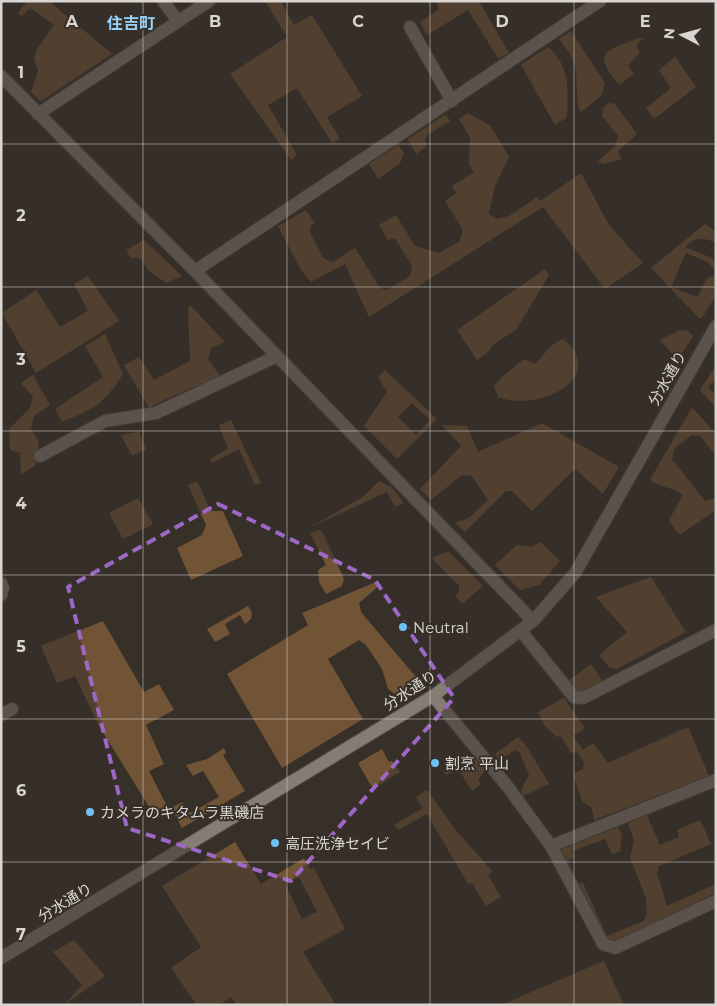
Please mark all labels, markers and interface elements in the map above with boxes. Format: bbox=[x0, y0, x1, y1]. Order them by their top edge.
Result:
north arrow bbox=[657, 10, 707, 60]
text: A bbox=[65, 12, 79, 31]
text: B bbox=[209, 12, 221, 31]
text: C bbox=[352, 12, 364, 31]
text: D bbox=[495, 12, 509, 31]
text: E bbox=[640, 12, 650, 31]
district label: 住吉町 bbox=[106, 14, 155, 33]
text: N bbox=[660, 27, 679, 40]
text: 1 bbox=[18, 63, 24, 82]
text: 2 bbox=[16, 206, 26, 225]
street label: 分水通り bbox=[644, 347, 690, 409]
text: 3 bbox=[15, 350, 26, 369]
text: 4 bbox=[15, 494, 27, 513]
place label: Neutral bbox=[413, 618, 469, 637]
marker: Neutral bbox=[397, 621, 409, 633]
text: 5 bbox=[16, 637, 26, 656]
street label: 分水通り bbox=[380, 666, 440, 714]
place label: 割烹 平山 bbox=[445, 754, 509, 773]
marker: 割烹 平山 bbox=[429, 757, 441, 769]
text: 6 bbox=[16, 781, 26, 800]
place label: カメラのキタムラ黒磯店 bbox=[100, 803, 264, 822]
marker: カメラのキタムラ黒磯店 bbox=[84, 806, 96, 818]
place label: 高圧洗浄セイビ bbox=[285, 834, 390, 853]
marker: 高圧洗浄セイビ bbox=[269, 837, 281, 849]
street label: 分水通り bbox=[34, 878, 96, 926]
text: 7 bbox=[16, 925, 26, 944]

